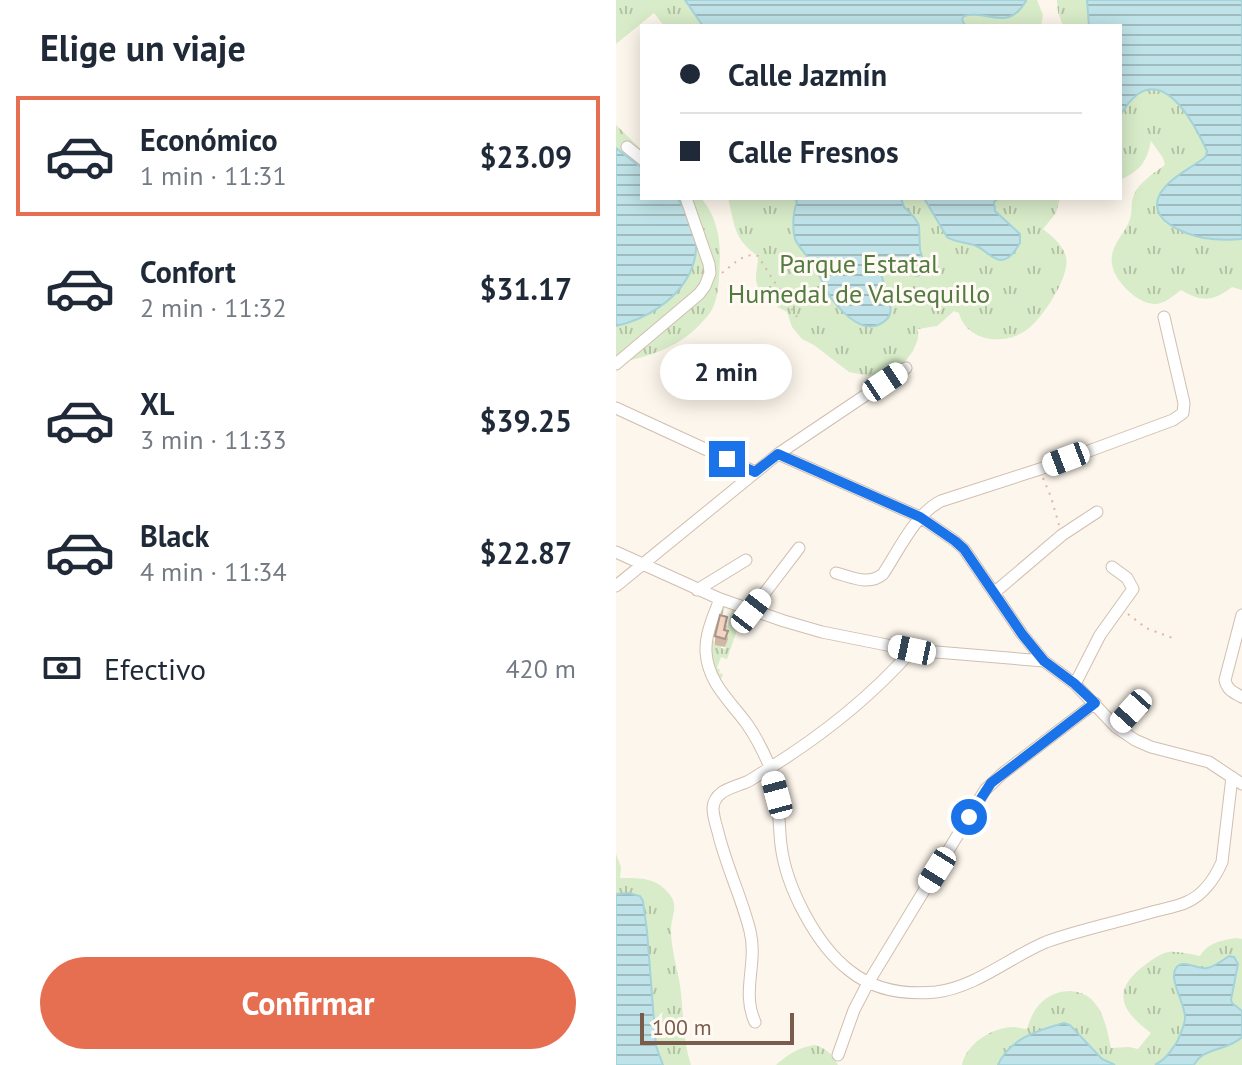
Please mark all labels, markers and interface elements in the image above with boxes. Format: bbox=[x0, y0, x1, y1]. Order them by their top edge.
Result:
text: Elige un viaje bbox=[40, 24, 246, 71]
text: Calle Jazmín bbox=[728, 55, 887, 94]
icon: car bbox=[44, 120, 116, 192]
text: Económico bbox=[140, 120, 278, 159]
text: Calle Fresnos bbox=[728, 132, 899, 171]
text: $23.09 bbox=[480, 137, 572, 176]
text: 1 min · 11:31 bbox=[140, 159, 287, 192]
park label: Parque Estatal Humedal de Valsequillo bbox=[728, 247, 990, 310]
icon: car bbox=[44, 252, 116, 324]
text: Confort bbox=[140, 252, 236, 291]
text: $31.17 bbox=[480, 269, 572, 308]
text: 2 min · 11:32 bbox=[140, 291, 287, 324]
callout: 2 min bbox=[661, 343, 793, 399]
text: 2 min bbox=[694, 355, 758, 388]
car bbox=[858, 359, 912, 405]
icon: car bbox=[44, 384, 116, 456]
text: XL bbox=[140, 384, 174, 423]
text: $39.25 bbox=[480, 401, 572, 440]
text: 3 min · 11:33 bbox=[140, 423, 287, 456]
car bbox=[1039, 439, 1093, 479]
route end bbox=[709, 441, 745, 477]
icon: car bbox=[44, 516, 116, 588]
text: Black bbox=[140, 516, 209, 555]
text: $22.87 bbox=[480, 533, 572, 572]
text: 4 min · 11:34 bbox=[140, 555, 287, 588]
car bbox=[727, 585, 775, 637]
car bbox=[886, 633, 938, 667]
icon: cash bbox=[40, 646, 84, 690]
text: Efectivo bbox=[104, 649, 206, 688]
text: 420 m bbox=[505, 652, 576, 685]
car bbox=[1106, 685, 1156, 737]
car bbox=[759, 769, 795, 821]
route start bbox=[951, 799, 987, 835]
car bbox=[914, 843, 960, 897]
button: Confirmar bbox=[40, 957, 576, 1049]
scale bar bbox=[640, 1009, 794, 1045]
text: 100 m bbox=[652, 1013, 712, 1041]

